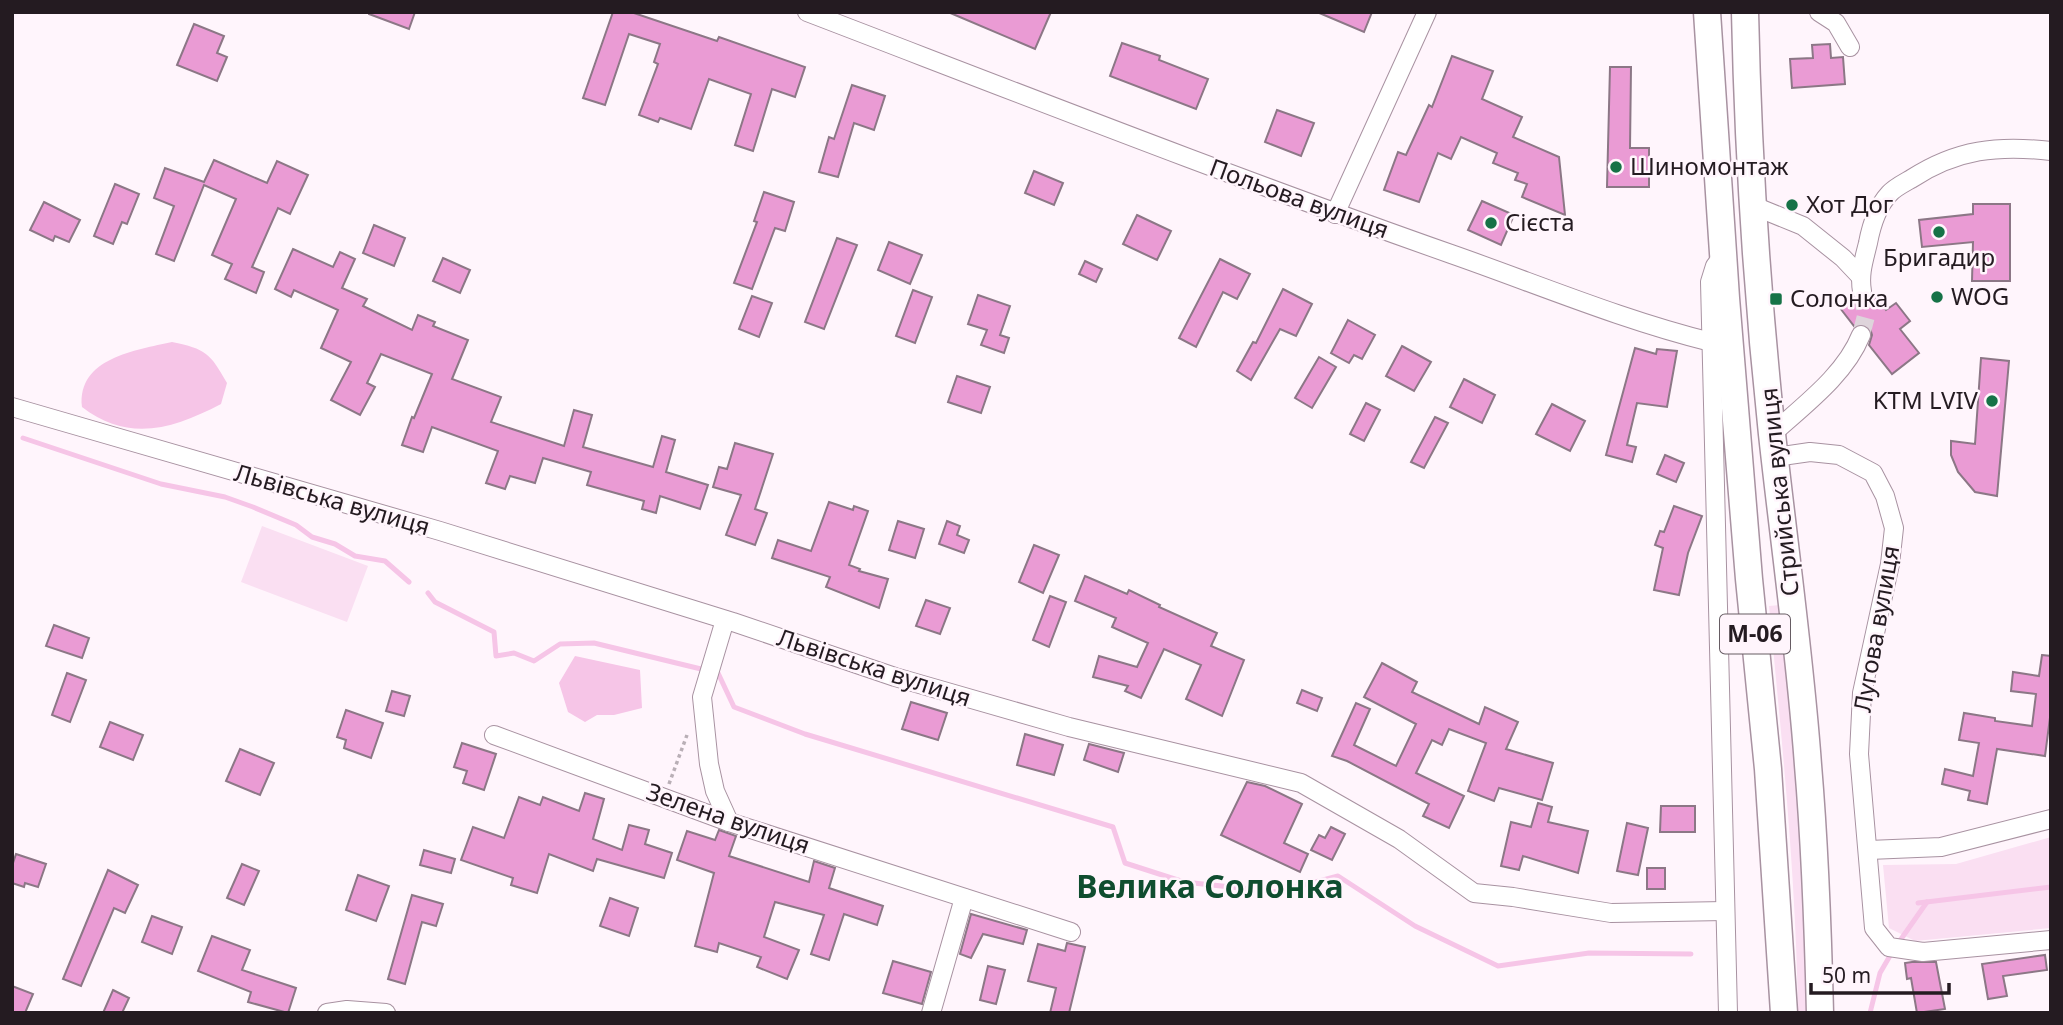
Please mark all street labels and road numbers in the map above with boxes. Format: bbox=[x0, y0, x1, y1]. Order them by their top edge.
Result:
street label: Польова вулиця bbox=[1205, 150, 1394, 245]
street label: Стрийська вулиця bbox=[1751, 386, 1806, 598]
street label: Львівська вулиця bbox=[231, 455, 434, 542]
street label: Лугова вулиця bbox=[1845, 543, 1906, 715]
road number: М-06 bbox=[1720, 614, 1790, 654]
street label: Львівська вулиця bbox=[773, 620, 975, 713]
street label: Зелена вулиця bbox=[642, 774, 814, 861]

